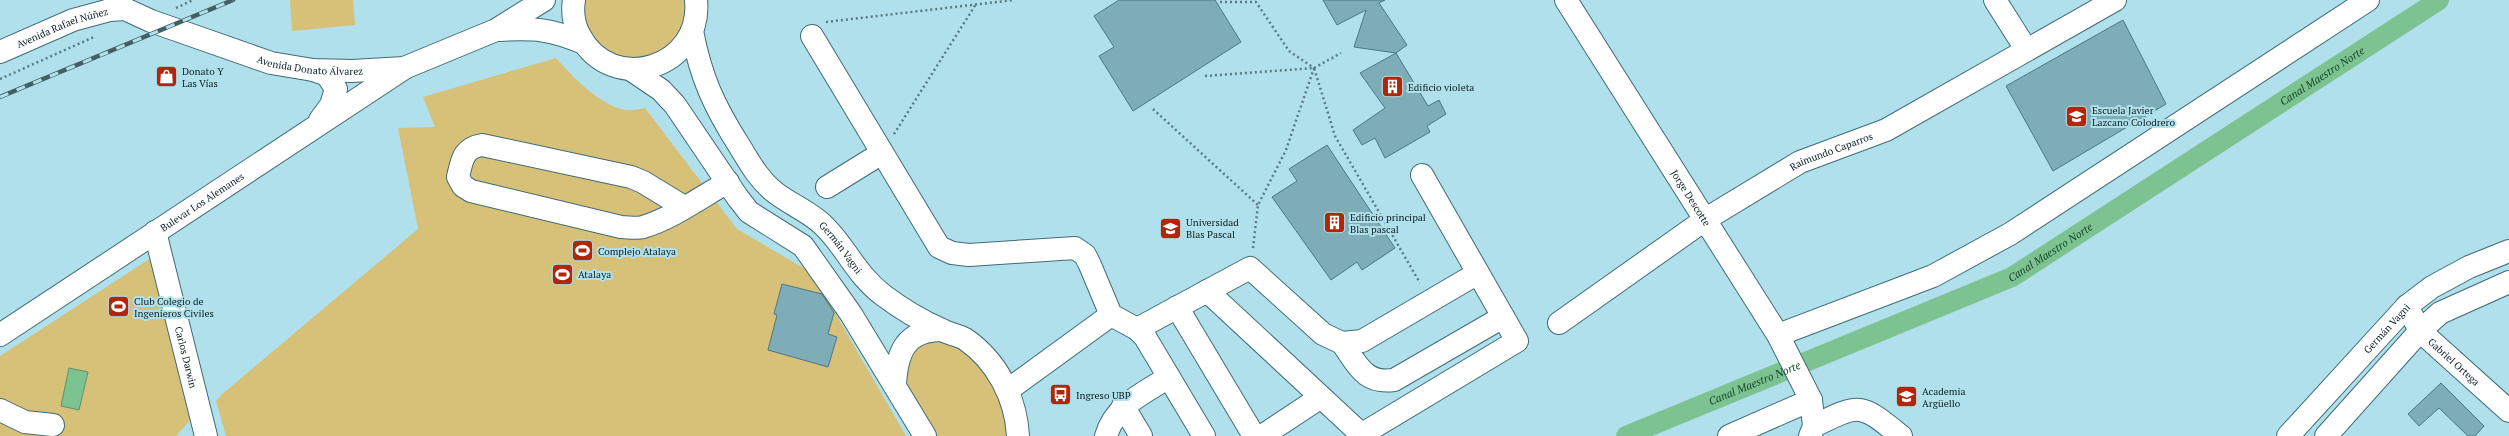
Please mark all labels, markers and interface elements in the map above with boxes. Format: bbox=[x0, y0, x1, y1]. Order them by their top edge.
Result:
street label: Avenida Rafael Núñez bbox=[14, 5, 110, 51]
water label: Canal Maestro Norte bbox=[2277, 43, 2367, 108]
street label: Avenida Donato Álvarez bbox=[255, 53, 363, 78]
shop icon: Donato Y Las Vías bbox=[154, 64, 180, 90]
place label: Donato Y Las Vías bbox=[182, 65, 224, 90]
building icon: Edificio violeta bbox=[1380, 74, 1406, 100]
place label: Edificio violeta bbox=[1408, 81, 1474, 94]
school or university icon: Escuela Javier Lazcano Colodrero bbox=[2064, 103, 2090, 129]
place label: Escuela Javier Lazcano Colodrero bbox=[2092, 104, 2175, 129]
street label: Raimundo Caparros bbox=[1787, 130, 1875, 174]
street label: Jorge Descotte bbox=[1668, 167, 1713, 229]
street label: Bulevar Los Alemanes bbox=[158, 170, 247, 234]
building icon: Edificio principal Blas pascal bbox=[1321, 210, 1347, 236]
place label: Edificio principal Blas pascal bbox=[1350, 211, 1426, 236]
school or university icon: Universidad Blas Pascal bbox=[1157, 215, 1183, 241]
place label: Universidad Blas Pascal bbox=[1186, 216, 1239, 241]
street label: Germán Vagni bbox=[816, 219, 865, 276]
water label: Canal Maestro Norte bbox=[2006, 220, 2095, 285]
sports icon: Complejo Atalaya bbox=[570, 238, 596, 264]
place label: Complejo Atalaya bbox=[598, 245, 676, 258]
sports icon: Atalaya bbox=[550, 261, 576, 287]
place label: Atalaya bbox=[578, 268, 611, 281]
sports icon: Club Colegio de Ingenieros Civiles bbox=[106, 294, 132, 320]
place label: Club Colegio de Ingenieros Civiles bbox=[134, 295, 214, 320]
street label: Germán Vagni bbox=[2361, 301, 2413, 356]
street label: Carlos Darwin bbox=[172, 325, 200, 389]
street label: Gabriel Ortega bbox=[2425, 335, 2482, 389]
water label: Canal Maestro Norte bbox=[1706, 358, 1803, 408]
bus stop icon: Ingreso UBP bbox=[1047, 382, 1073, 408]
school or university icon: Academia Argüello bbox=[1894, 384, 1920, 410]
place label: Academia Argüello bbox=[1922, 385, 1965, 410]
place label: Ingreso UBP bbox=[1076, 389, 1131, 402]

